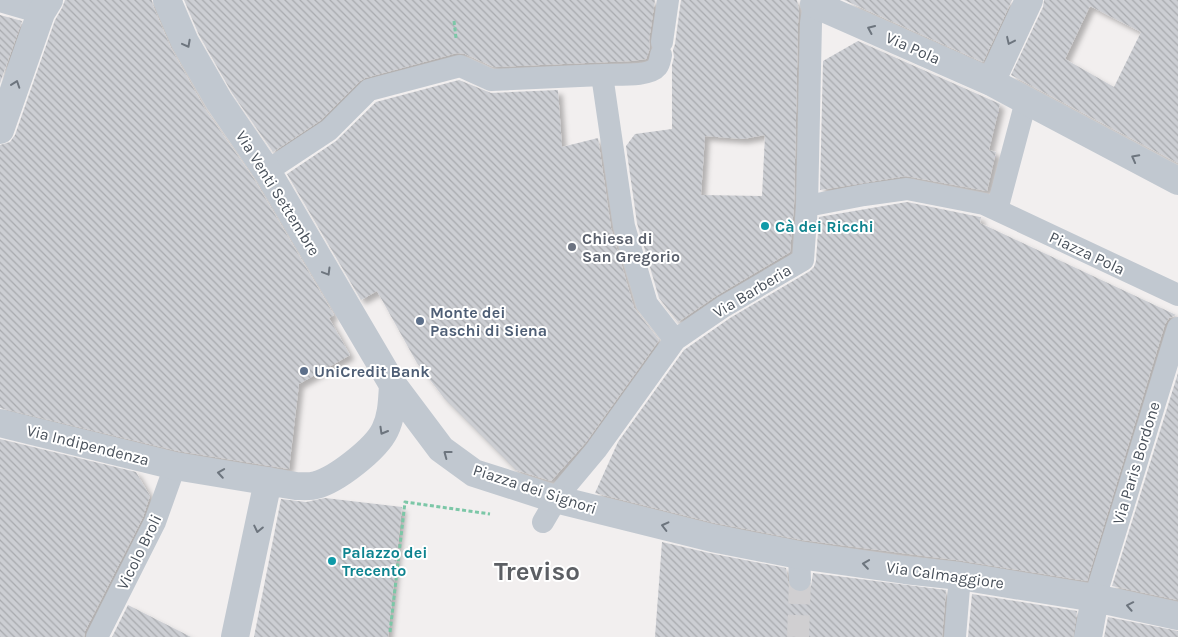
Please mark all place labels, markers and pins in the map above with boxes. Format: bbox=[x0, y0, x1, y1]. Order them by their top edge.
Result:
place label: Cà dei Ricchi bbox=[775, 217, 874, 236]
marker: Cà dei Ricchi bbox=[759, 220, 771, 232]
place label: Chiesa di San Gregorio bbox=[582, 229, 680, 266]
marker: Chiesa di San Gregorio bbox=[566, 241, 578, 253]
place label: Monte dei Paschi di Siena bbox=[430, 303, 547, 340]
marker: Monte dei Paschi di Siena bbox=[414, 315, 426, 327]
place label: UniCredit Bank bbox=[314, 362, 430, 381]
marker: UniCredit Bank bbox=[298, 365, 310, 377]
place label: Palazzo dei Trecento bbox=[342, 543, 427, 580]
marker: Palazzo dei Trecento bbox=[326, 555, 338, 567]

